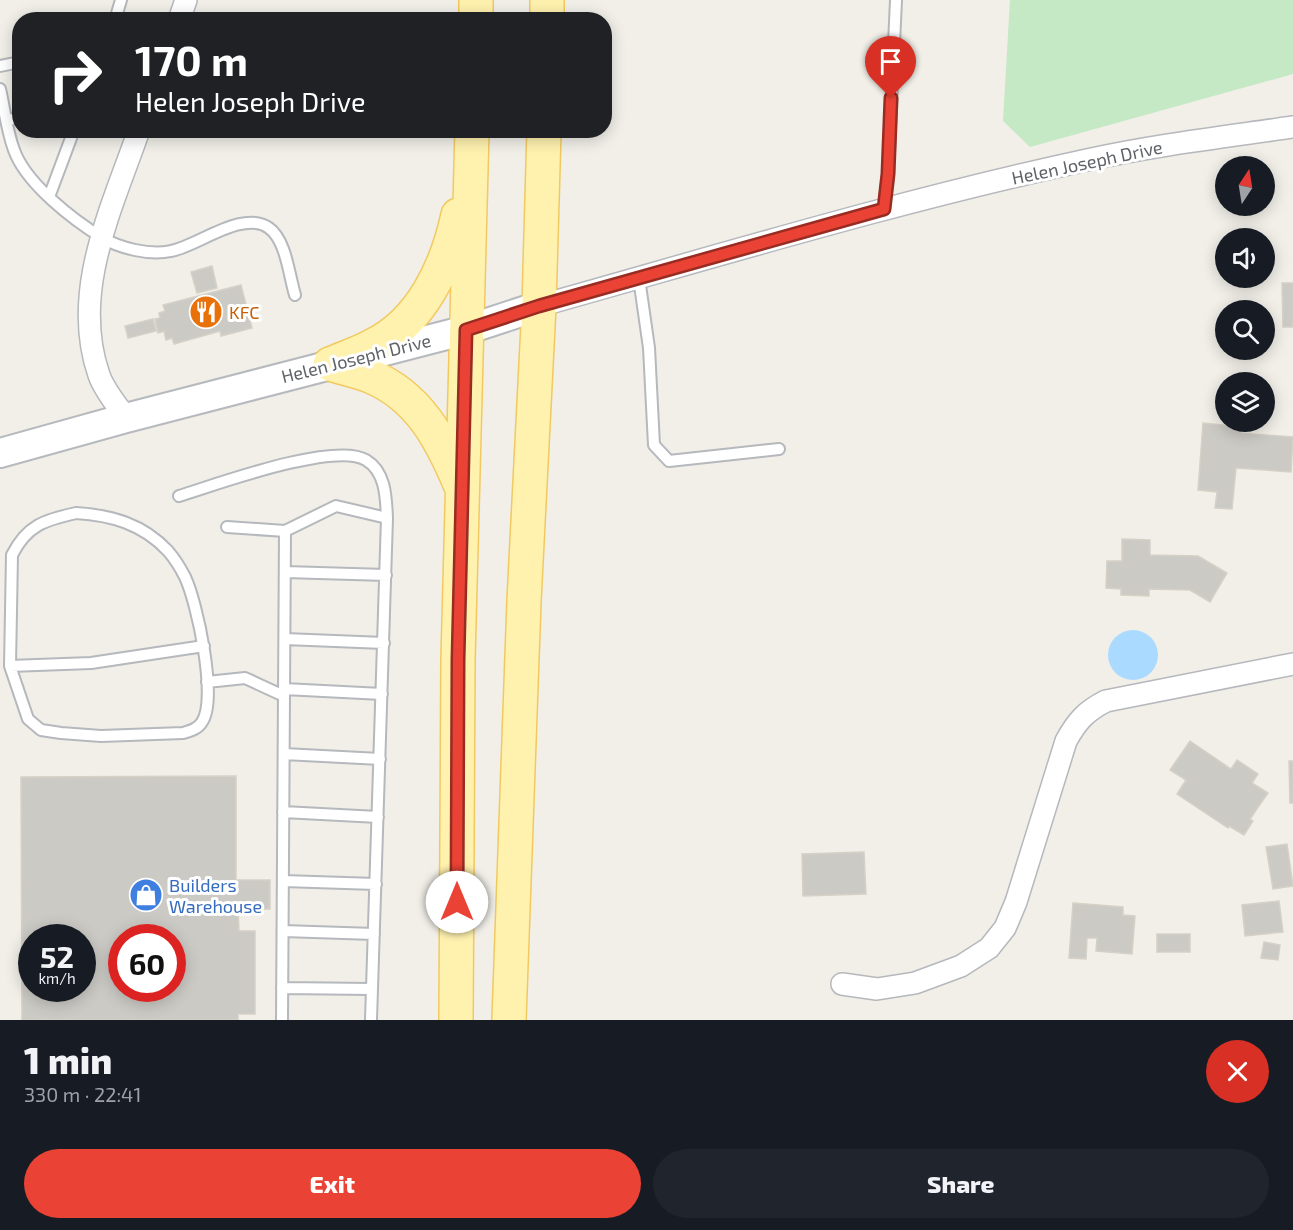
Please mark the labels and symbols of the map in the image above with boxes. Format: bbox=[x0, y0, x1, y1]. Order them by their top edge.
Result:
pin bbox=[865, 36, 916, 98]
street label: Helen Joseph Drive bbox=[1010, 135, 1164, 189]
north arrow bbox=[1215, 156, 1275, 216]
restaurant icon: KFC bbox=[188, 294, 224, 330]
place label: KFC bbox=[229, 301, 259, 323]
street label: Helen Joseph Drive bbox=[279, 329, 433, 387]
position arrow bbox=[425, 870, 489, 934]
place label: Builders Warehouse bbox=[169, 874, 262, 917]
shop icon: Builders Warehouse bbox=[128, 877, 164, 913]
speed limit sign: 60 bbox=[108, 924, 186, 1002]

